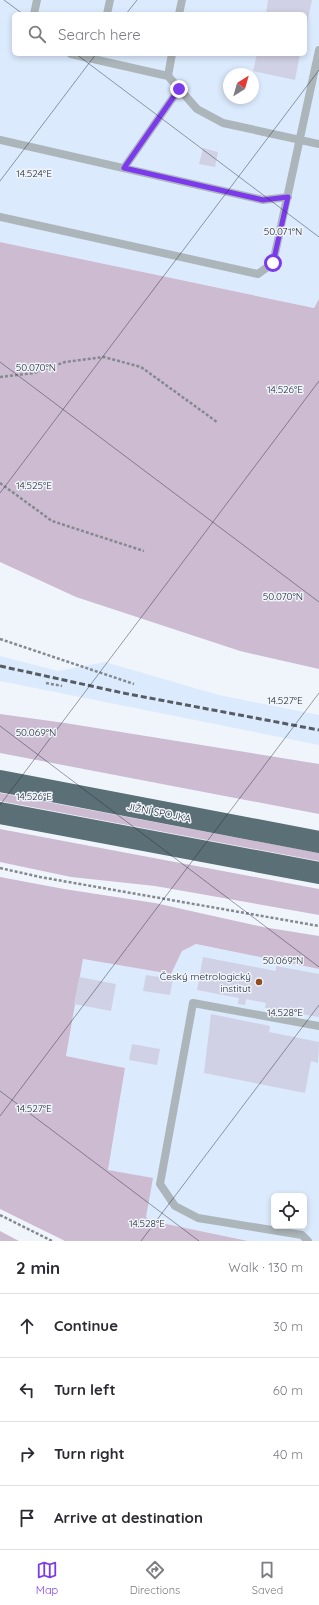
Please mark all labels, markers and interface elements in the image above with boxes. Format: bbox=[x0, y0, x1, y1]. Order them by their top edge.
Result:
search box bbox=[12, 12, 307, 56]
icon: search bbox=[26, 23, 48, 45]
text: Search here bbox=[58, 25, 141, 44]
north arrow bbox=[223, 68, 259, 104]
route end bbox=[170, 80, 188, 98]
text: 14.524°E bbox=[16, 167, 52, 180]
text: 50.071°N bbox=[264, 225, 302, 238]
route start bbox=[264, 254, 282, 272]
text: 50.070°N bbox=[16, 361, 56, 374]
text: 14.526°E bbox=[267, 383, 303, 396]
text: 14.525°E bbox=[16, 479, 52, 492]
text: 50.070°N bbox=[263, 590, 303, 603]
text: 14.527°E bbox=[267, 694, 303, 707]
text: 50.069°N bbox=[16, 726, 56, 739]
text: 14.526°E bbox=[16, 790, 52, 803]
street label: JIŽNÍ SPOJKA bbox=[126, 800, 193, 825]
text: 50.069°N bbox=[263, 954, 303, 967]
place label: Český metrologický institut bbox=[160, 970, 252, 995]
marker: Český metrologický institut bbox=[254, 977, 264, 987]
text: 14.528°E bbox=[267, 1006, 303, 1019]
text: 14.527°E bbox=[16, 1102, 52, 1115]
map controls bbox=[271, 1193, 307, 1229]
button: locate bbox=[271, 1193, 307, 1229]
text: 14.528°E bbox=[129, 1217, 165, 1230]
text: 2 min bbox=[16, 1257, 60, 1278]
text: Walk · 130 m bbox=[228, 1259, 303, 1275]
icon: ahead bbox=[16, 1315, 38, 1337]
text: Continue bbox=[54, 1316, 118, 1335]
text: 30 m bbox=[273, 1318, 303, 1334]
icon: left bbox=[16, 1379, 38, 1401]
text: Turn left bbox=[54, 1380, 116, 1399]
text: 60 m bbox=[273, 1382, 303, 1398]
icon: right bbox=[16, 1443, 38, 1465]
text: Turn right bbox=[54, 1444, 125, 1463]
text: 40 m bbox=[273, 1446, 303, 1462]
icon: arrive bbox=[16, 1507, 38, 1529]
text: Arrive at destination bbox=[54, 1508, 203, 1527]
tab: Map bbox=[36, 1559, 58, 1597]
tab: Directions bbox=[130, 1559, 180, 1597]
tab: Saved bbox=[252, 1559, 283, 1597]

